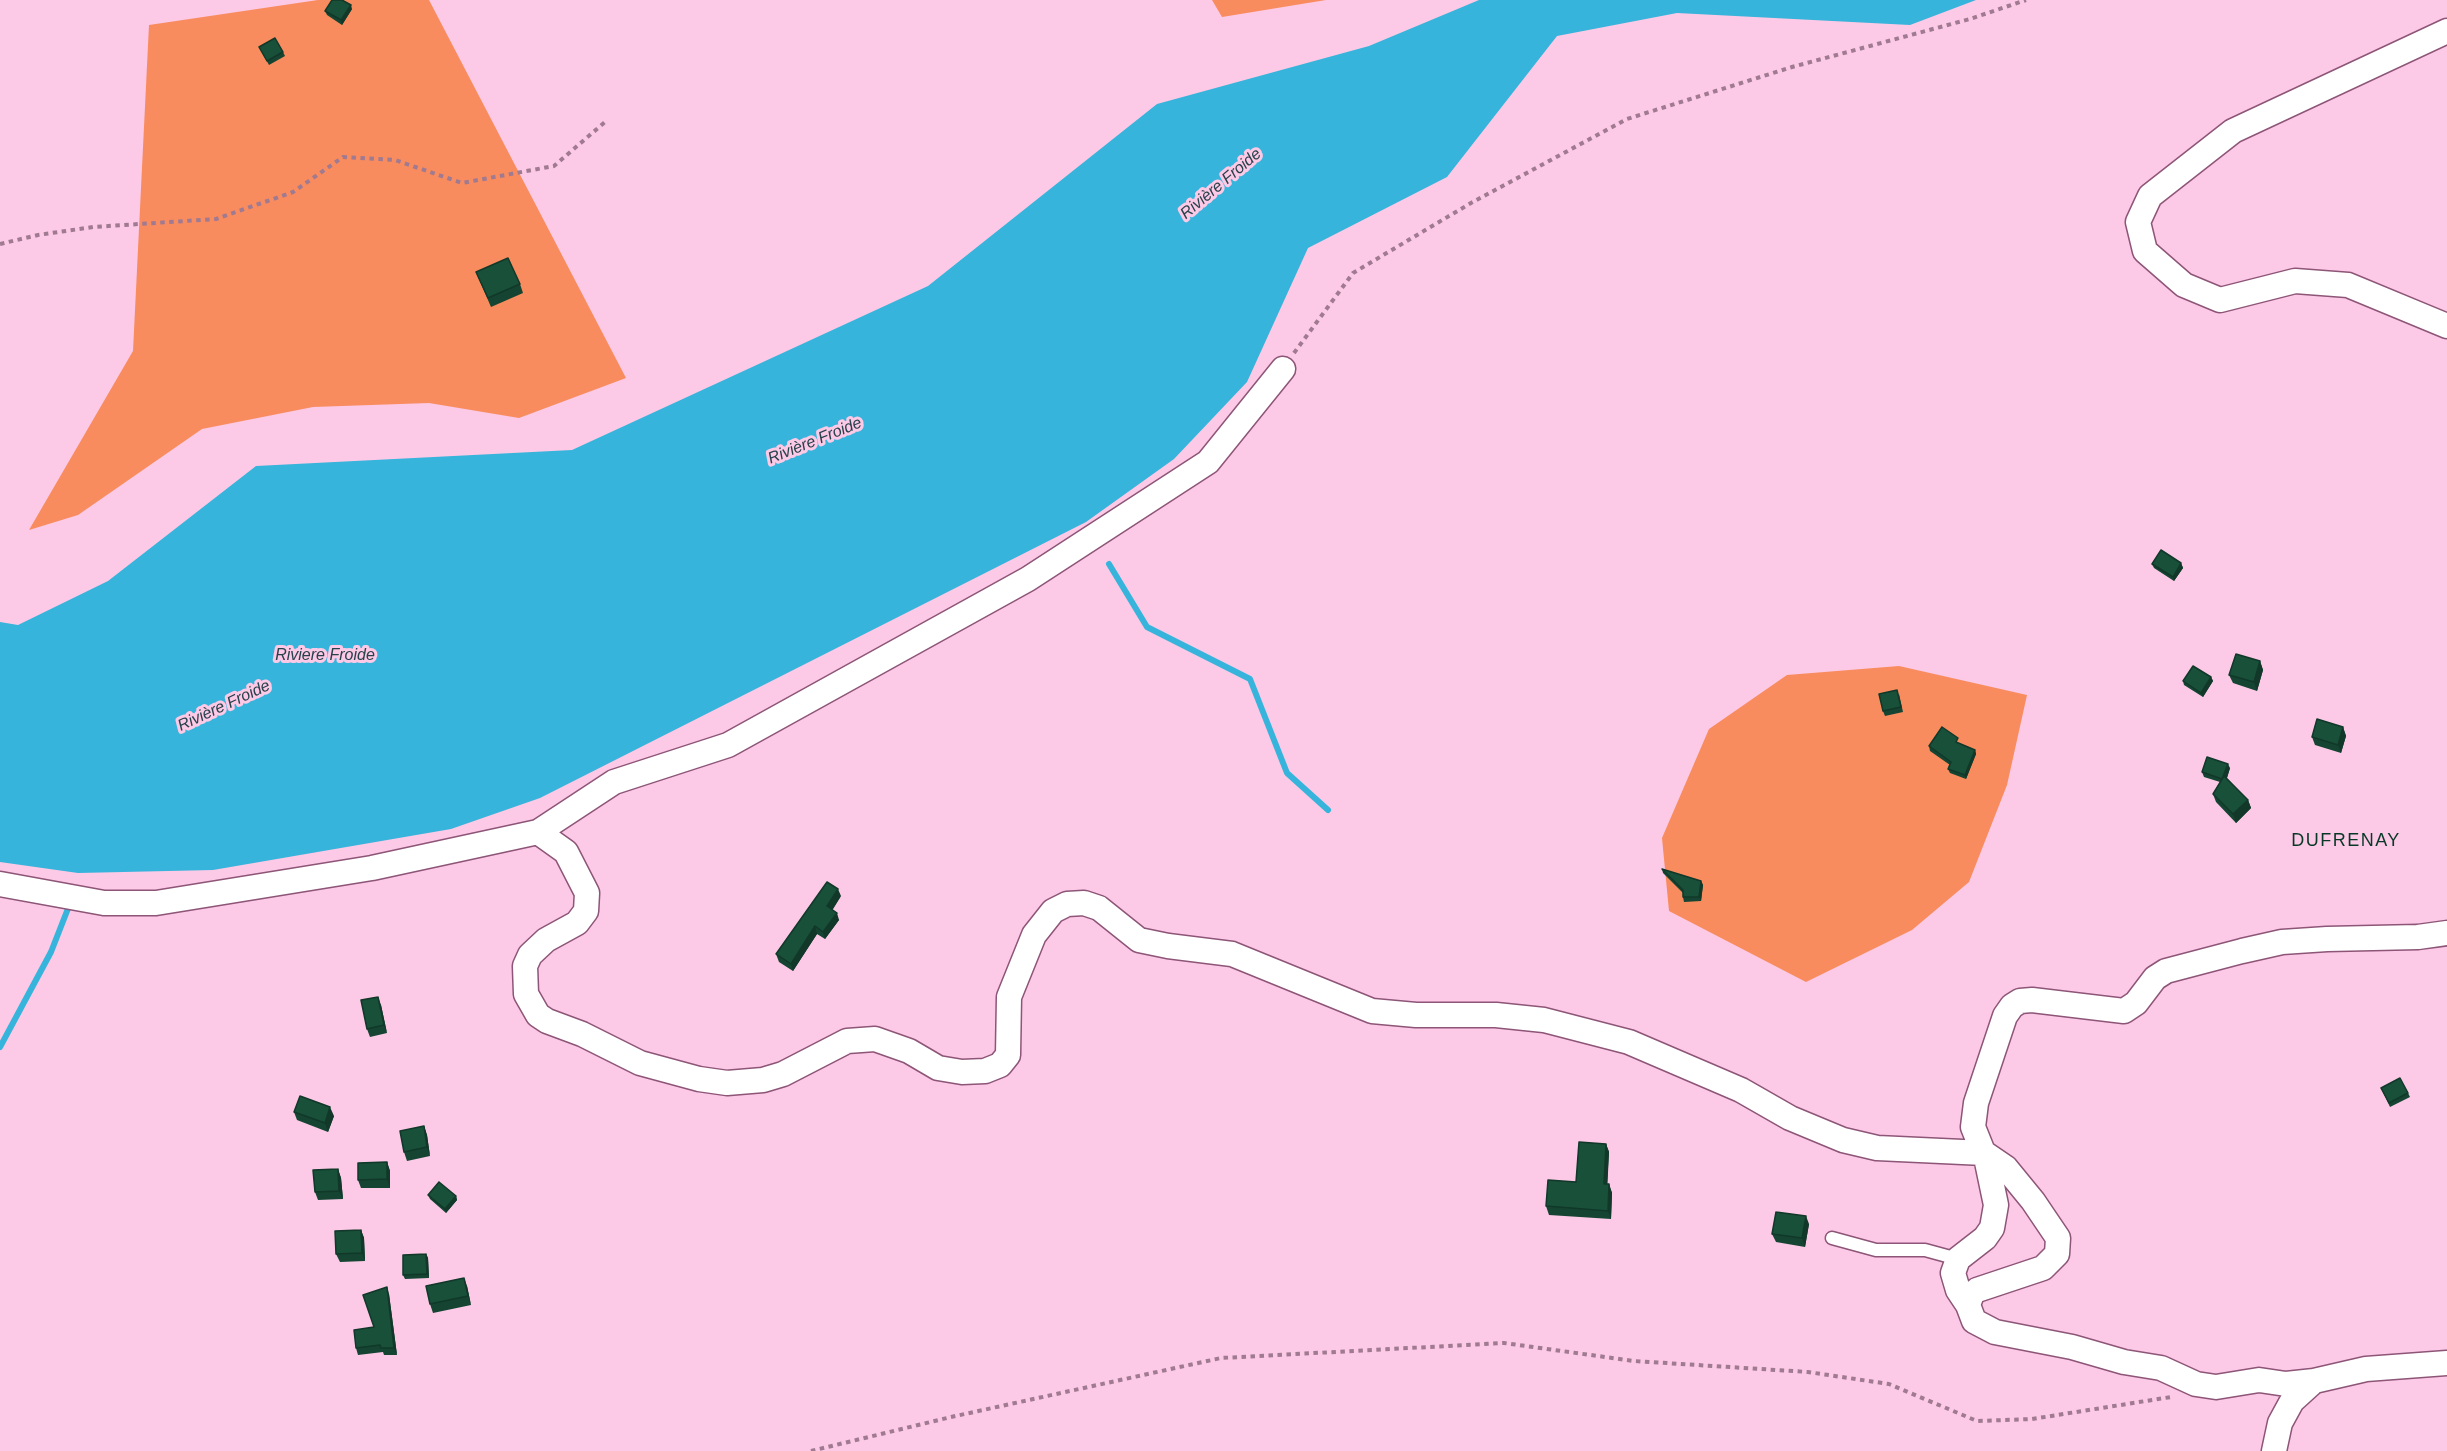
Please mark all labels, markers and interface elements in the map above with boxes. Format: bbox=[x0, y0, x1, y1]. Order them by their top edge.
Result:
water label: Rivière Froide bbox=[1177, 145, 1265, 223]
water label: Rivière Froide bbox=[765, 413, 865, 469]
water label: Riviere Froide bbox=[275, 646, 375, 666]
water label: Rivière Froide bbox=[175, 676, 273, 736]
district label: DUFRENAY bbox=[2291, 830, 2401, 852]

